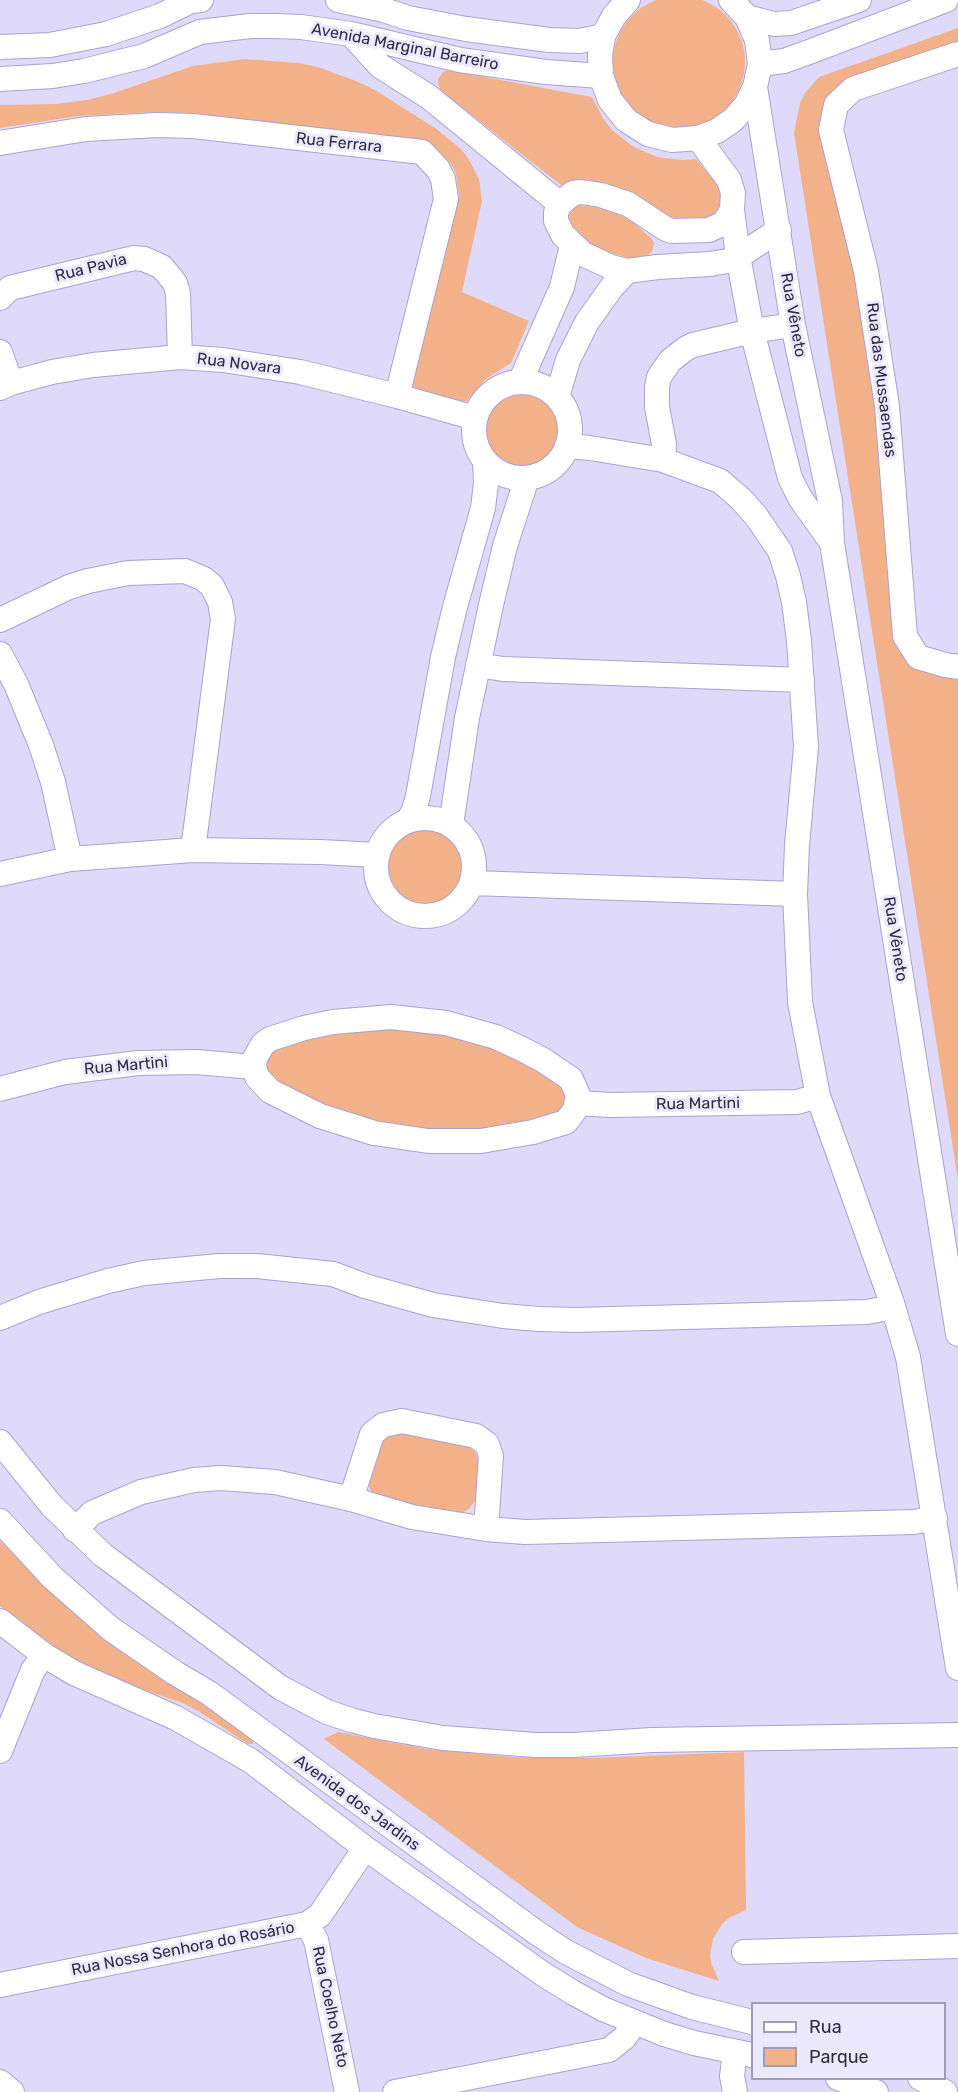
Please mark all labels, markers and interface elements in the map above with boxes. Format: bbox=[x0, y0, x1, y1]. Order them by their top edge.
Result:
street label: Avenida Marginal Barreiro bbox=[310, 19, 500, 75]
street label: Rua Ferrara bbox=[295, 129, 383, 157]
street label: Rua Pavia bbox=[53, 250, 129, 286]
street label: Rua Vêneto bbox=[776, 271, 810, 359]
street label: Rua das Mussaendas bbox=[862, 301, 900, 459]
street label: Rua Novara bbox=[196, 349, 282, 379]
street label: Rua Vêneto bbox=[879, 895, 911, 983]
street label: Rua Martini bbox=[83, 1053, 169, 1079]
street label: Rua Martini bbox=[656, 1094, 740, 1114]
street label: Avenida dos Jardins bbox=[291, 1751, 423, 1855]
street label: Rua Nossa Senhora do Rosário bbox=[70, 1918, 296, 1980]
street label: Rua Coelho Neto bbox=[308, 1944, 352, 2070]
legend bbox=[751, 2002, 946, 2080]
text: Rua bbox=[809, 2016, 842, 2038]
text: Parque bbox=[809, 2046, 869, 2068]

